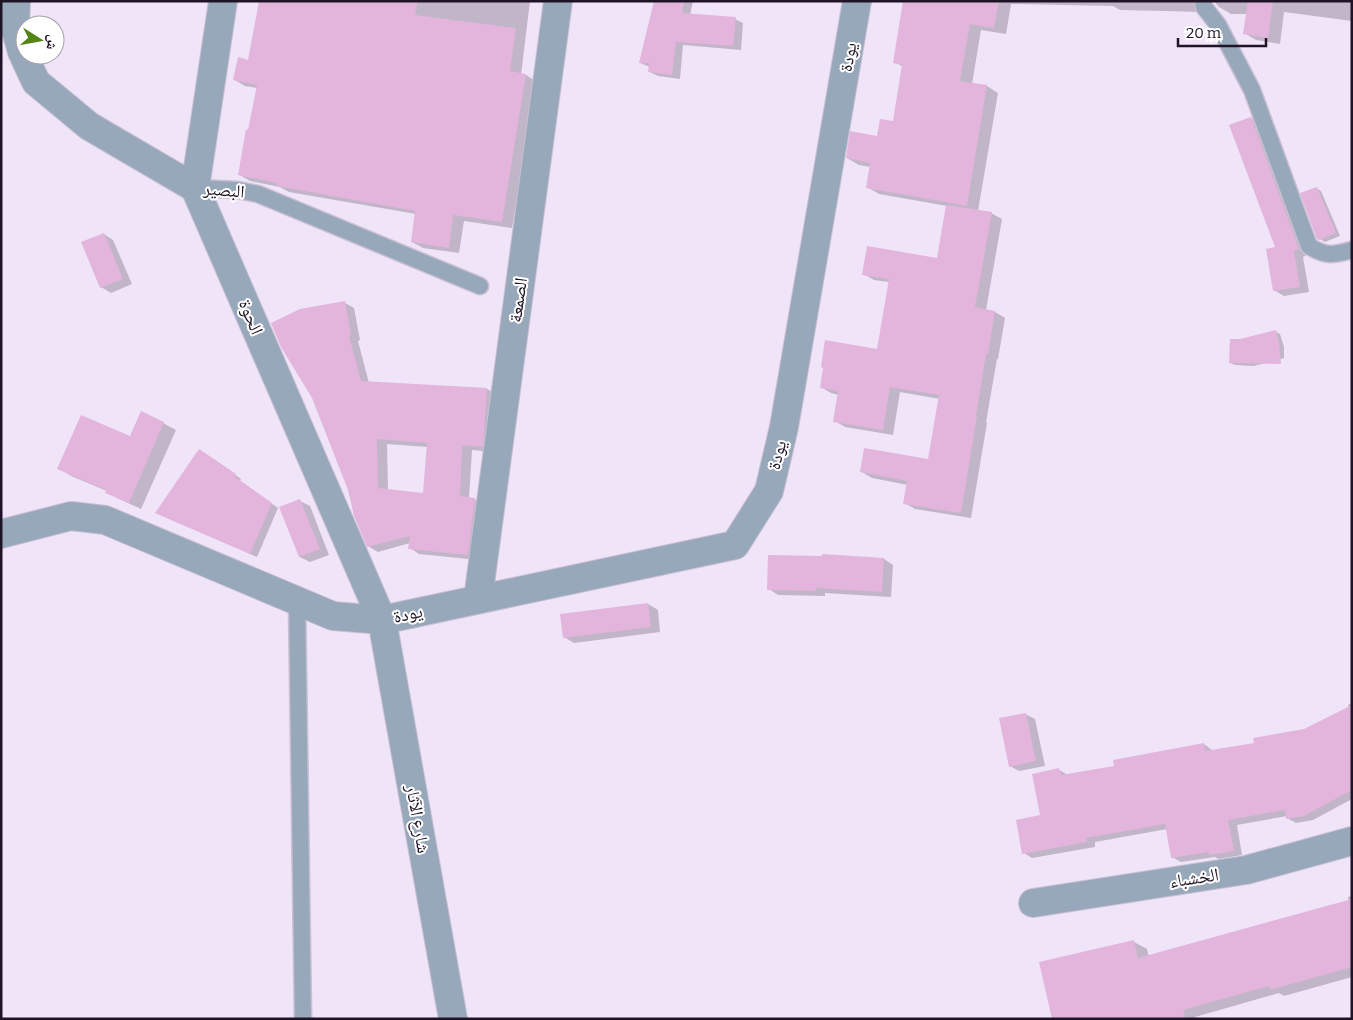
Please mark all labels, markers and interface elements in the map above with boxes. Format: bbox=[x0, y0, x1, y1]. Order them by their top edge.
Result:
north arrow bbox=[15, 15, 65, 65]
scale bar bbox=[1178, 15, 1266, 47]
text: 20 m bbox=[1186, 24, 1222, 42]
text: ش bbox=[42, 33, 62, 51]
street label: يودة bbox=[835, 41, 861, 73]
street label: البصير bbox=[202, 177, 245, 203]
street label: الصمعة bbox=[504, 276, 532, 324]
street label: الحوة bbox=[234, 296, 268, 338]
street label: يودة bbox=[763, 438, 791, 472]
street label: يودة bbox=[391, 600, 425, 628]
street label: شارع الآثار bbox=[401, 782, 435, 855]
street label: الخشباء bbox=[1168, 863, 1220, 893]

